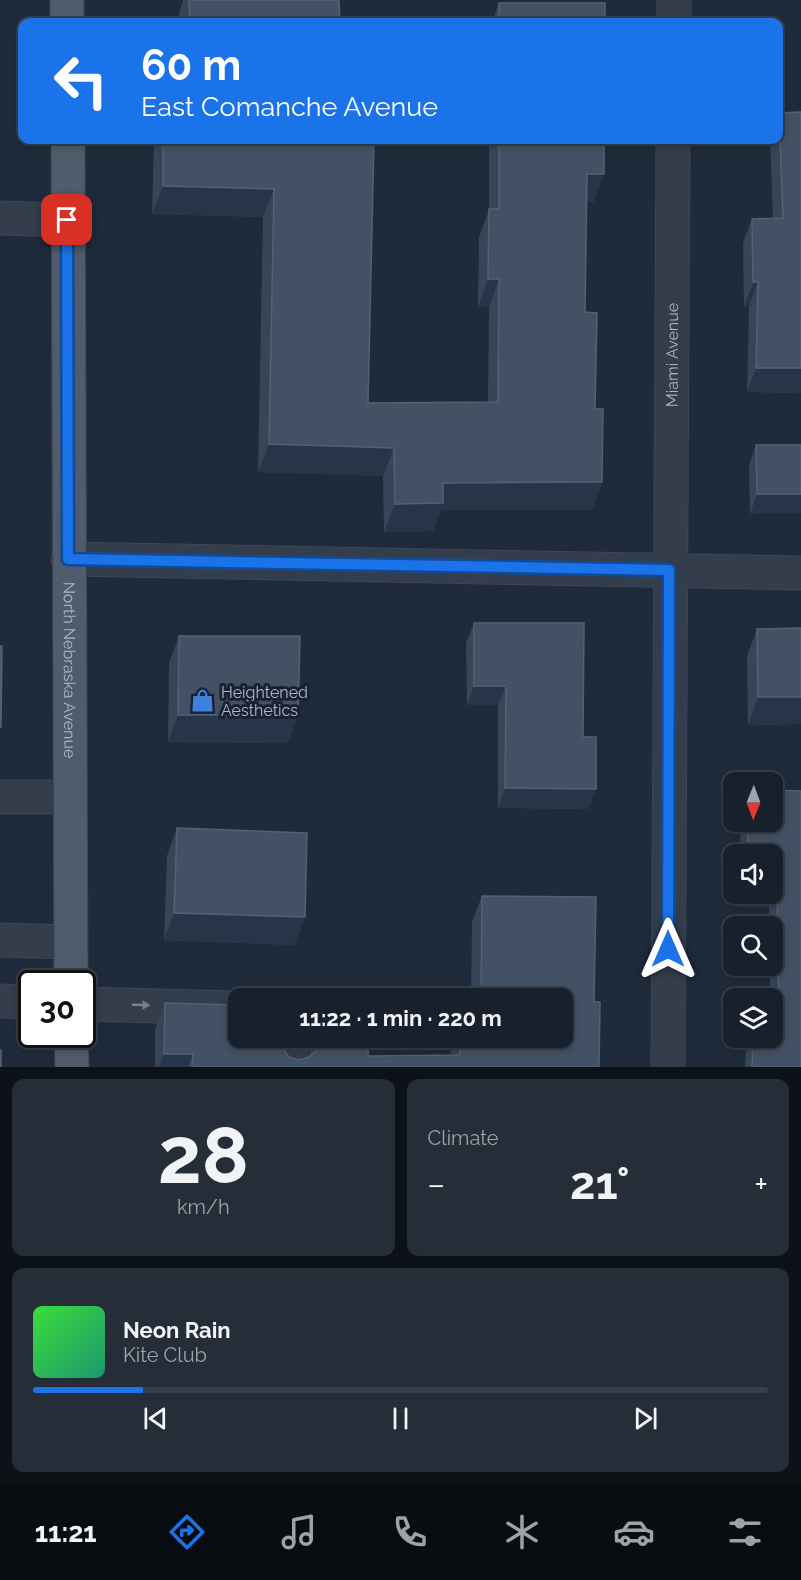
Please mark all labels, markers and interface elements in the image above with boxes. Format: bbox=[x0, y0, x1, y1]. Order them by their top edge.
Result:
text: 60 m bbox=[141, 41, 241, 90]
icon: left bbox=[42, 42, 120, 120]
text: East Comanche Avenue bbox=[141, 91, 438, 122]
pin bbox=[41, 194, 92, 245]
icon: arrive bbox=[50, 203, 83, 236]
street label: Miami Avenue bbox=[662, 303, 682, 407]
street label: North Nebraska Avenue bbox=[60, 582, 80, 758]
place label: Heightened Aesthetics bbox=[221, 683, 308, 720]
shop icon: Heightened Aesthetics bbox=[190, 688, 216, 714]
north arrow bbox=[723, 772, 783, 832]
map controls bbox=[723, 772, 783, 1048]
button: sound bbox=[723, 844, 783, 904]
button: search bbox=[723, 916, 783, 976]
position arrow bbox=[636, 917, 700, 981]
speed limit sign: 30 bbox=[18, 970, 96, 1048]
button: layers bbox=[723, 988, 783, 1048]
one-way arrow bbox=[131, 1001, 150, 1010]
text: 11:22 · 1 min · 220 m bbox=[299, 1005, 502, 1031]
text: 28 bbox=[158, 1110, 249, 1201]
text: Climate bbox=[428, 1126, 499, 1150]
text: 21° bbox=[570, 1157, 630, 1210]
text: − bbox=[428, 1165, 445, 1204]
text: + bbox=[754, 1165, 768, 1204]
text: km/h bbox=[177, 1195, 230, 1219]
text: Neon Rain bbox=[123, 1317, 231, 1343]
text: Kite Club bbox=[123, 1343, 207, 1367]
icon: previous bbox=[139, 1402, 172, 1435]
icon: pause bbox=[384, 1402, 417, 1435]
icon: next bbox=[629, 1402, 662, 1435]
icon: directions bbox=[166, 1511, 208, 1553]
icon: music bbox=[278, 1511, 320, 1553]
icon: phone bbox=[389, 1511, 431, 1553]
icon: climate bbox=[501, 1511, 543, 1553]
icon: car bbox=[613, 1511, 655, 1553]
icon: filters bbox=[724, 1511, 766, 1553]
text: 11:21 bbox=[35, 1517, 97, 1548]

